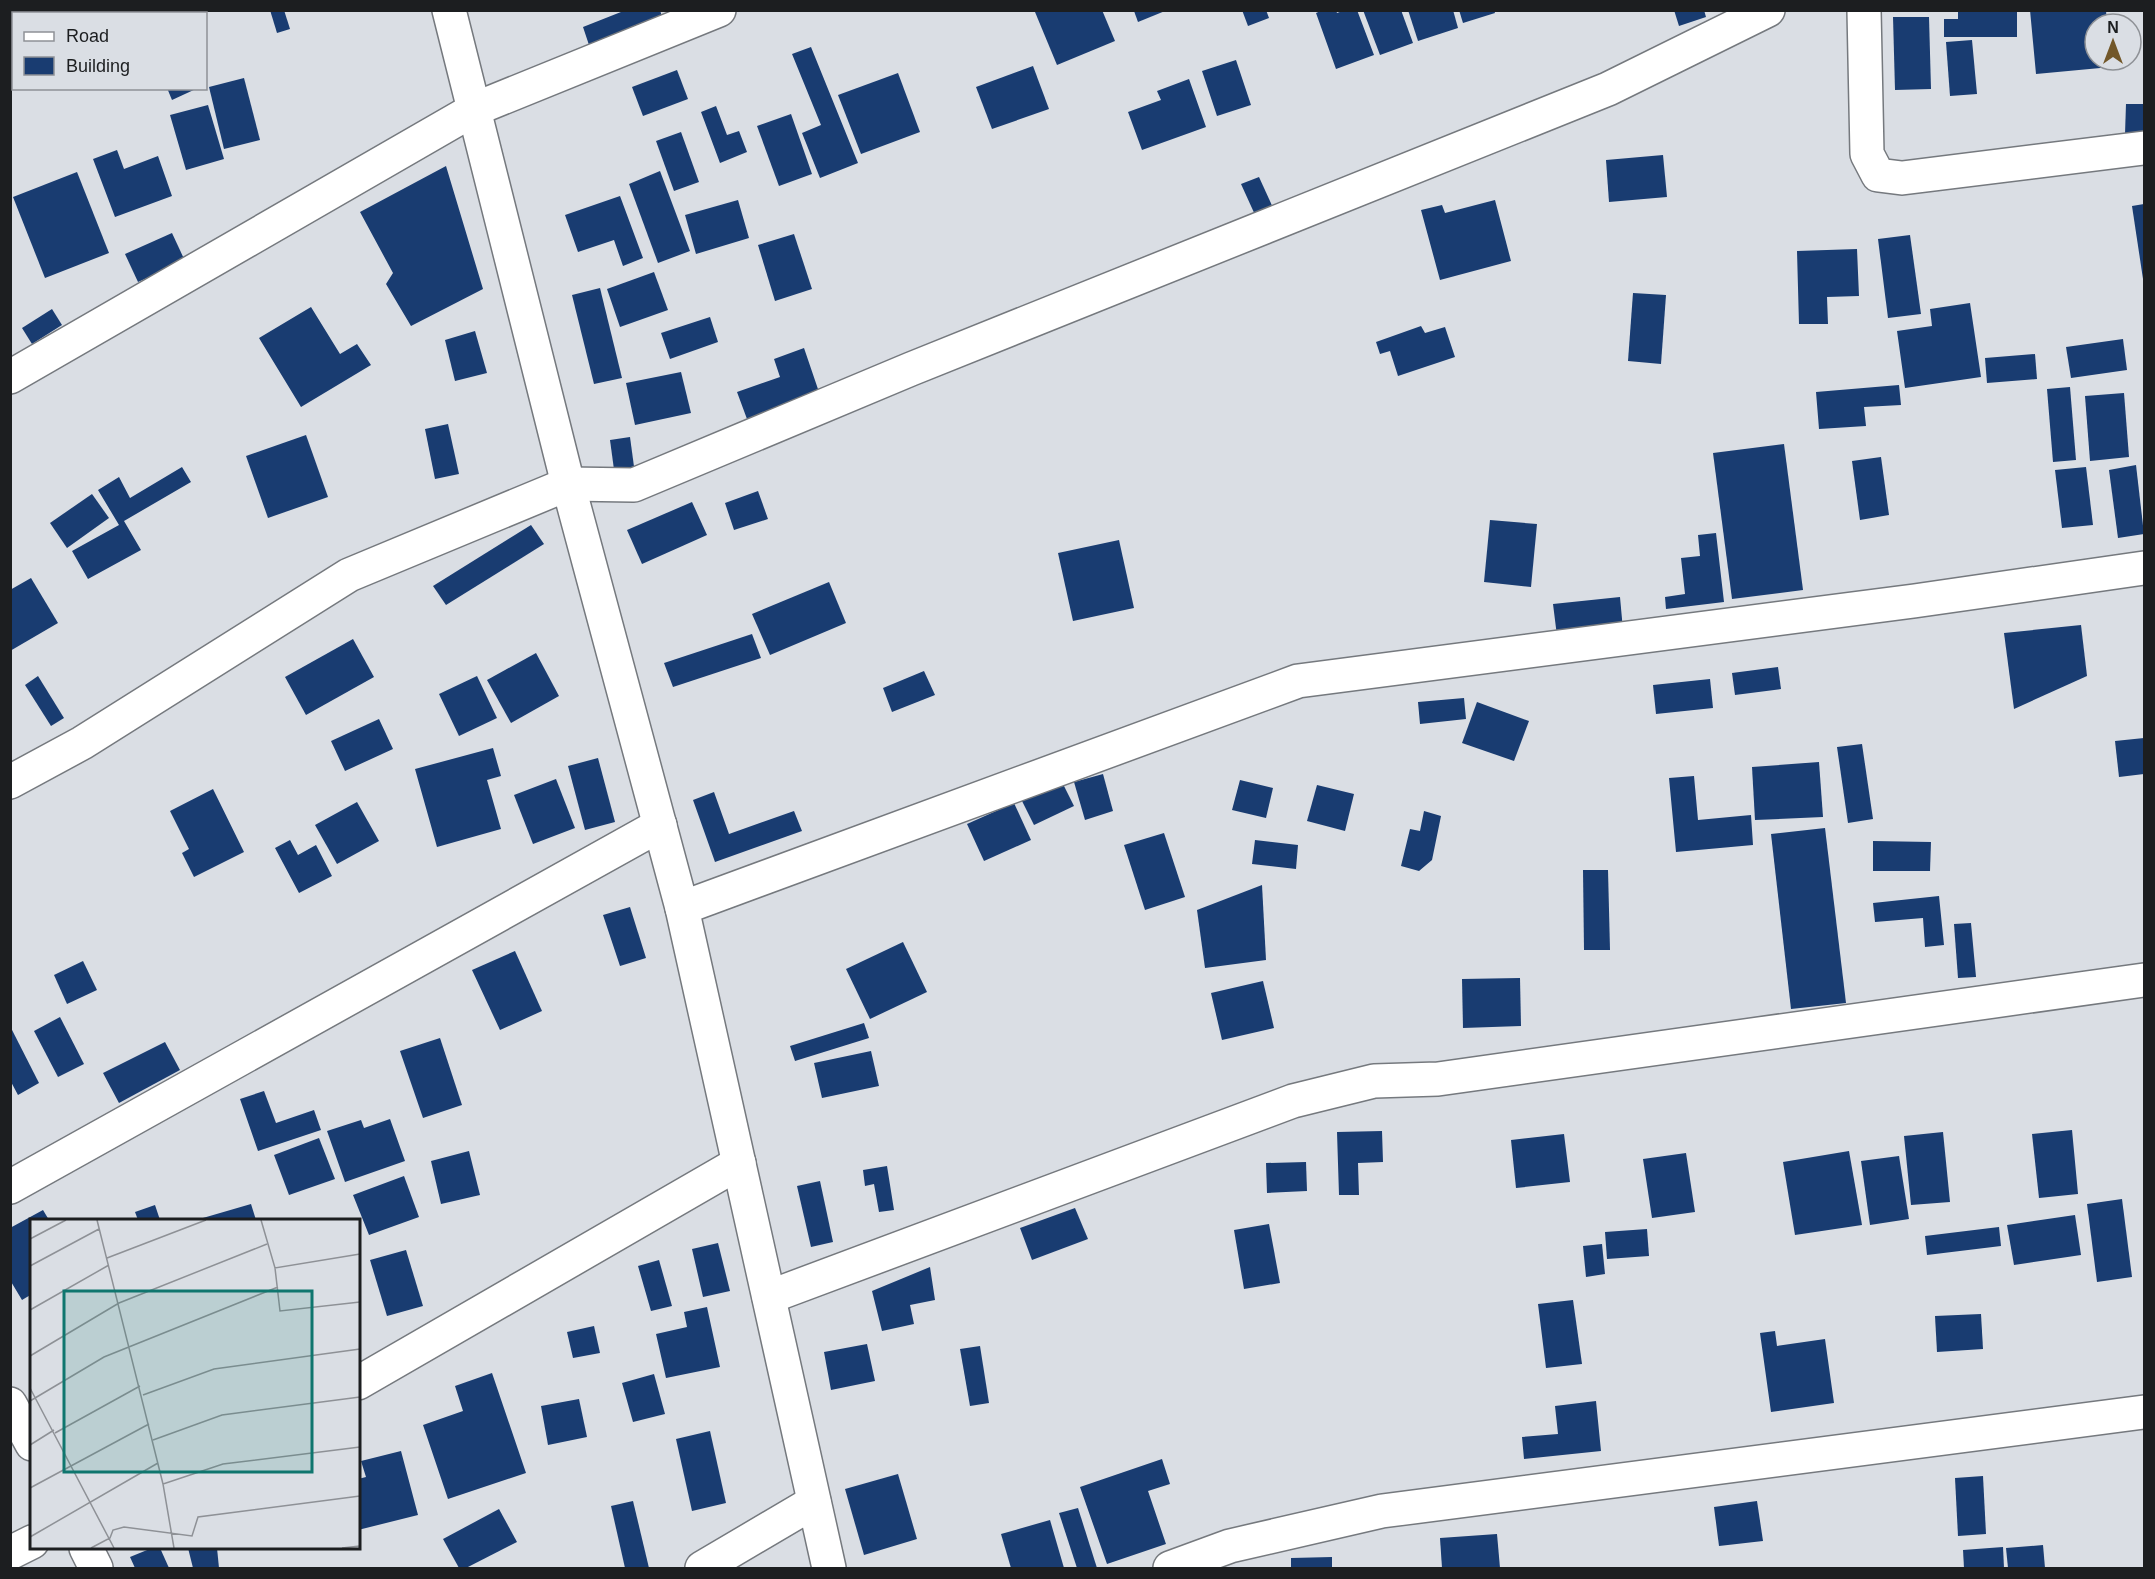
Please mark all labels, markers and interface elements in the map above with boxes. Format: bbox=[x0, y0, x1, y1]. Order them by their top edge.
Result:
legend bbox=[12, 12, 207, 90]
north arrow bbox=[2083, 12, 2143, 72]
text: N bbox=[2107, 19, 2119, 36]
text: Road bbox=[66, 26, 109, 46]
text: Building bbox=[66, 56, 130, 76]
inset map bbox=[30, 1219, 360, 1549]

